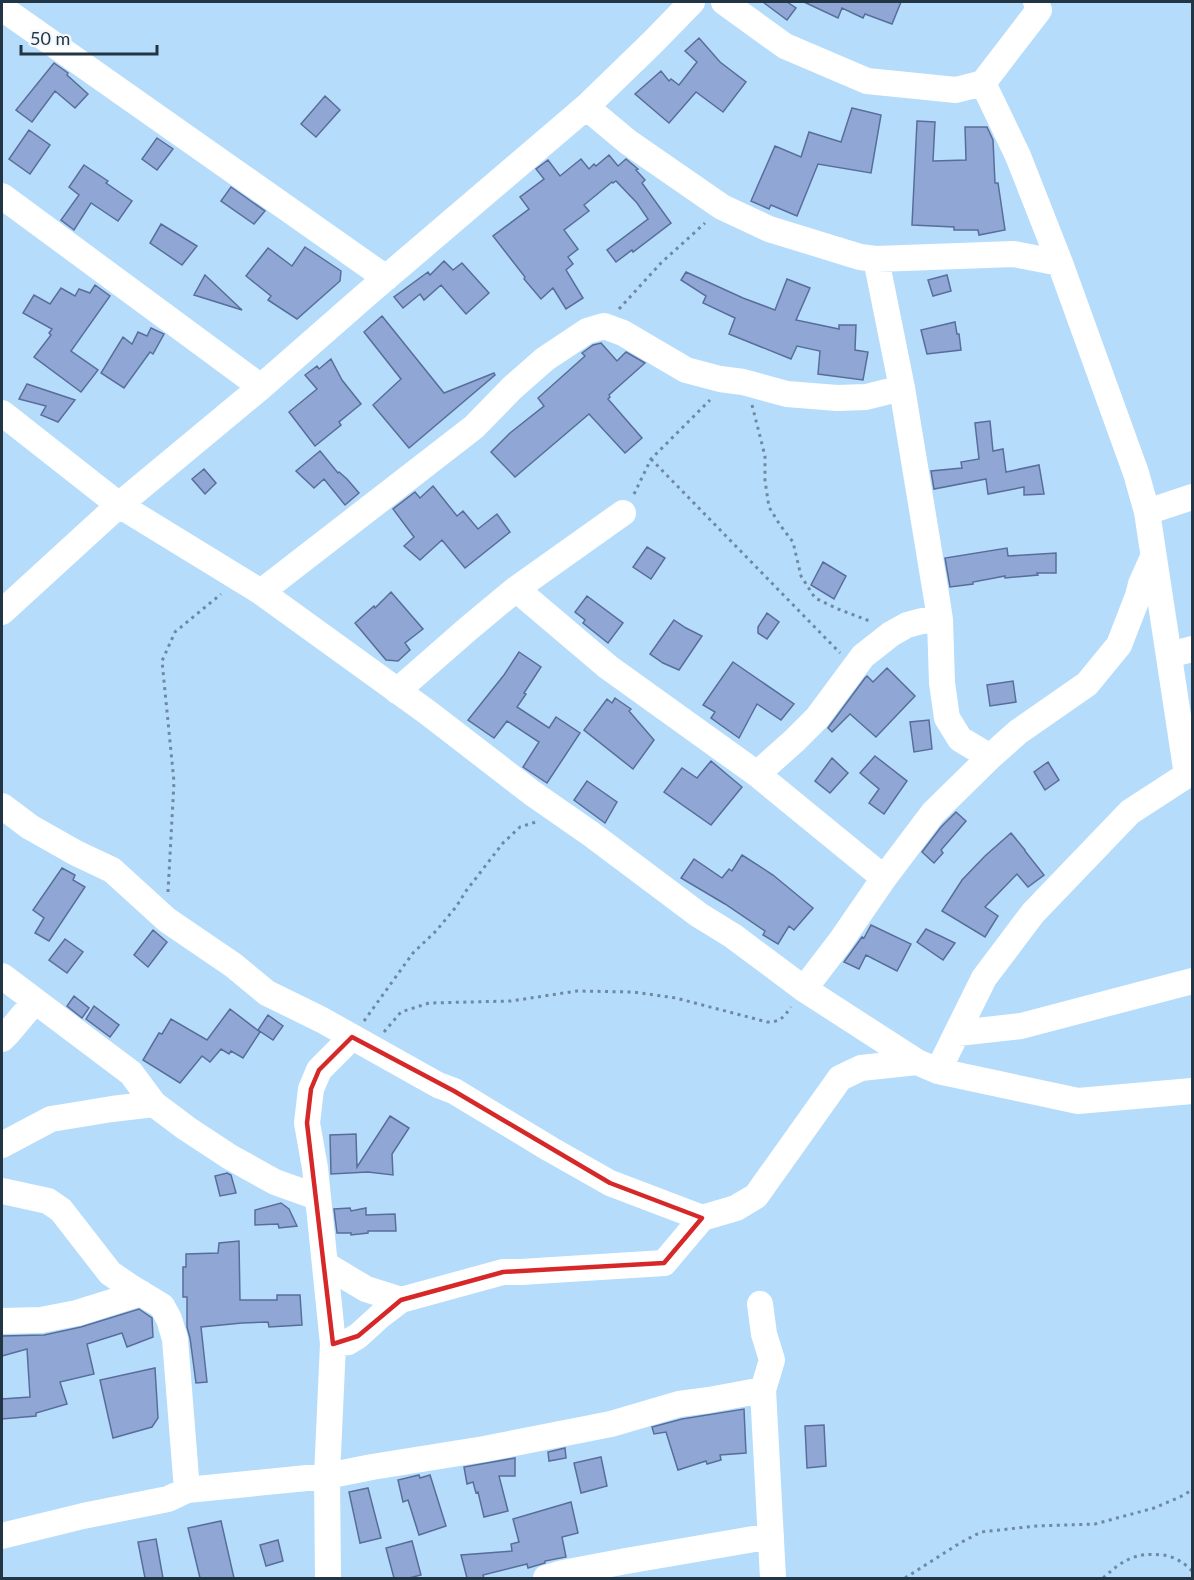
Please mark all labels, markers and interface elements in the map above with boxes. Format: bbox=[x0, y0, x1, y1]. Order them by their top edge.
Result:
scale bar bbox=[21, 18, 158, 56]
text: 50 m bbox=[30, 27, 70, 49]

